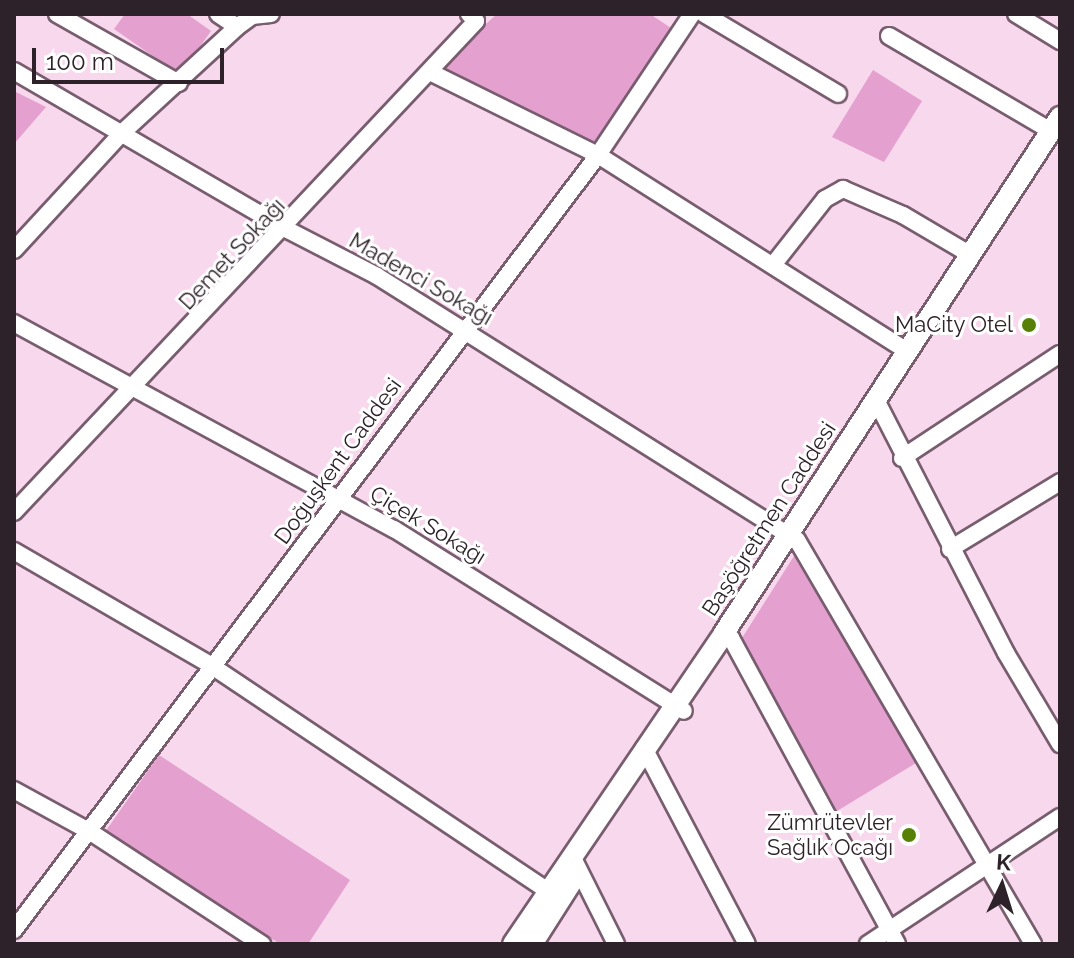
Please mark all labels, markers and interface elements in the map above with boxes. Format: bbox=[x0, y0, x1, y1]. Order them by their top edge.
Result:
scale bar bbox=[36, 32, 228, 82]
text: 100 m bbox=[46, 47, 114, 76]
street label: Demet Sokağı bbox=[174, 193, 290, 315]
street label: Madenci Sokağı bbox=[344, 227, 498, 331]
place label: MaCity Otel bbox=[894, 312, 1013, 338]
marker: MaCity Otel bbox=[1020, 316, 1038, 334]
street label: Doğuşkent Caddesi bbox=[269, 373, 407, 549]
street label: Başöğretmen Caddesi bbox=[696, 417, 842, 621]
street label: Çiçek Sokağı bbox=[365, 480, 491, 570]
place label: Zümrütevler Sağlık Ocağı bbox=[767, 809, 893, 860]
marker: Zümrütevler Sağlık Ocağı bbox=[900, 826, 918, 844]
north arrow bbox=[962, 846, 1042, 926]
text: K bbox=[995, 849, 1012, 876]

